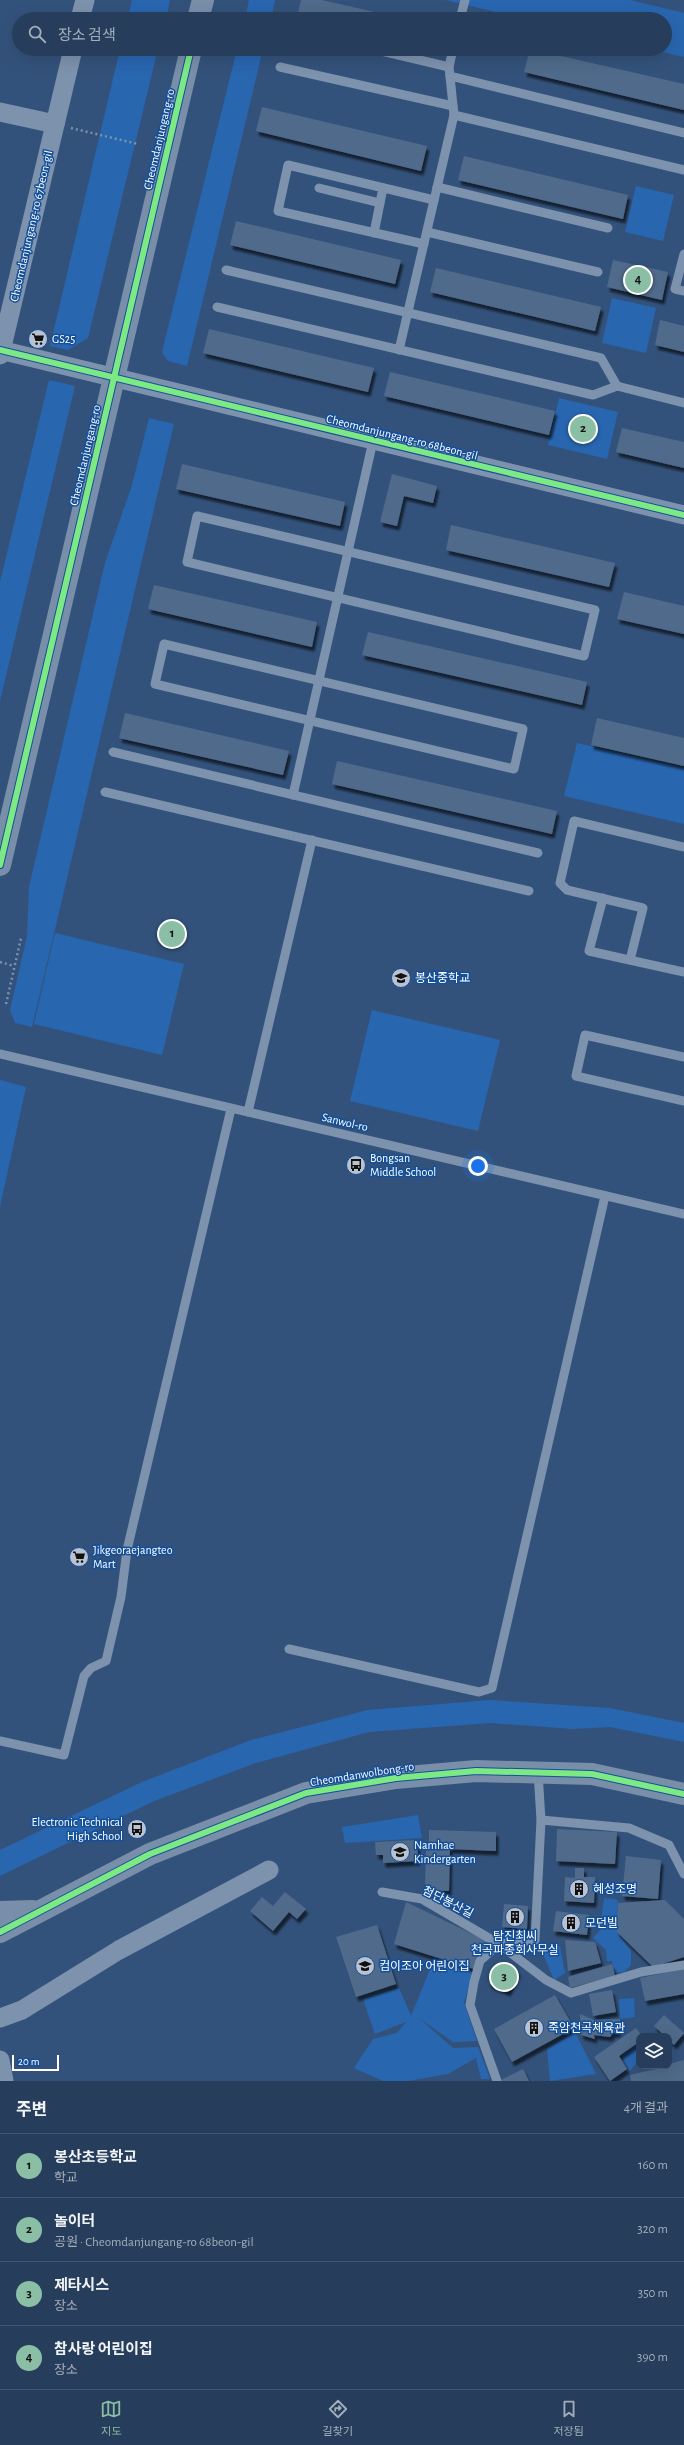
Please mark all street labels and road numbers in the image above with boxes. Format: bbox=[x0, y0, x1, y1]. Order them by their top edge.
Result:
street label: Cheomdanjungang-ro bbox=[142, 87, 177, 191]
street label: Cheomdanjungang-ro 67beon-gil bbox=[8, 149, 55, 303]
street label: Cheomdanjungang-ro bbox=[68, 403, 103, 507]
street label: Cheomdanjungang-ro 68beon-gil bbox=[325, 412, 479, 463]
street label: Sanwol-ro bbox=[321, 1111, 369, 1133]
street label: Cheomdanwolbong-ro bbox=[309, 1760, 415, 1788]
street label: 첨단봉산길 bbox=[421, 1884, 475, 1920]

